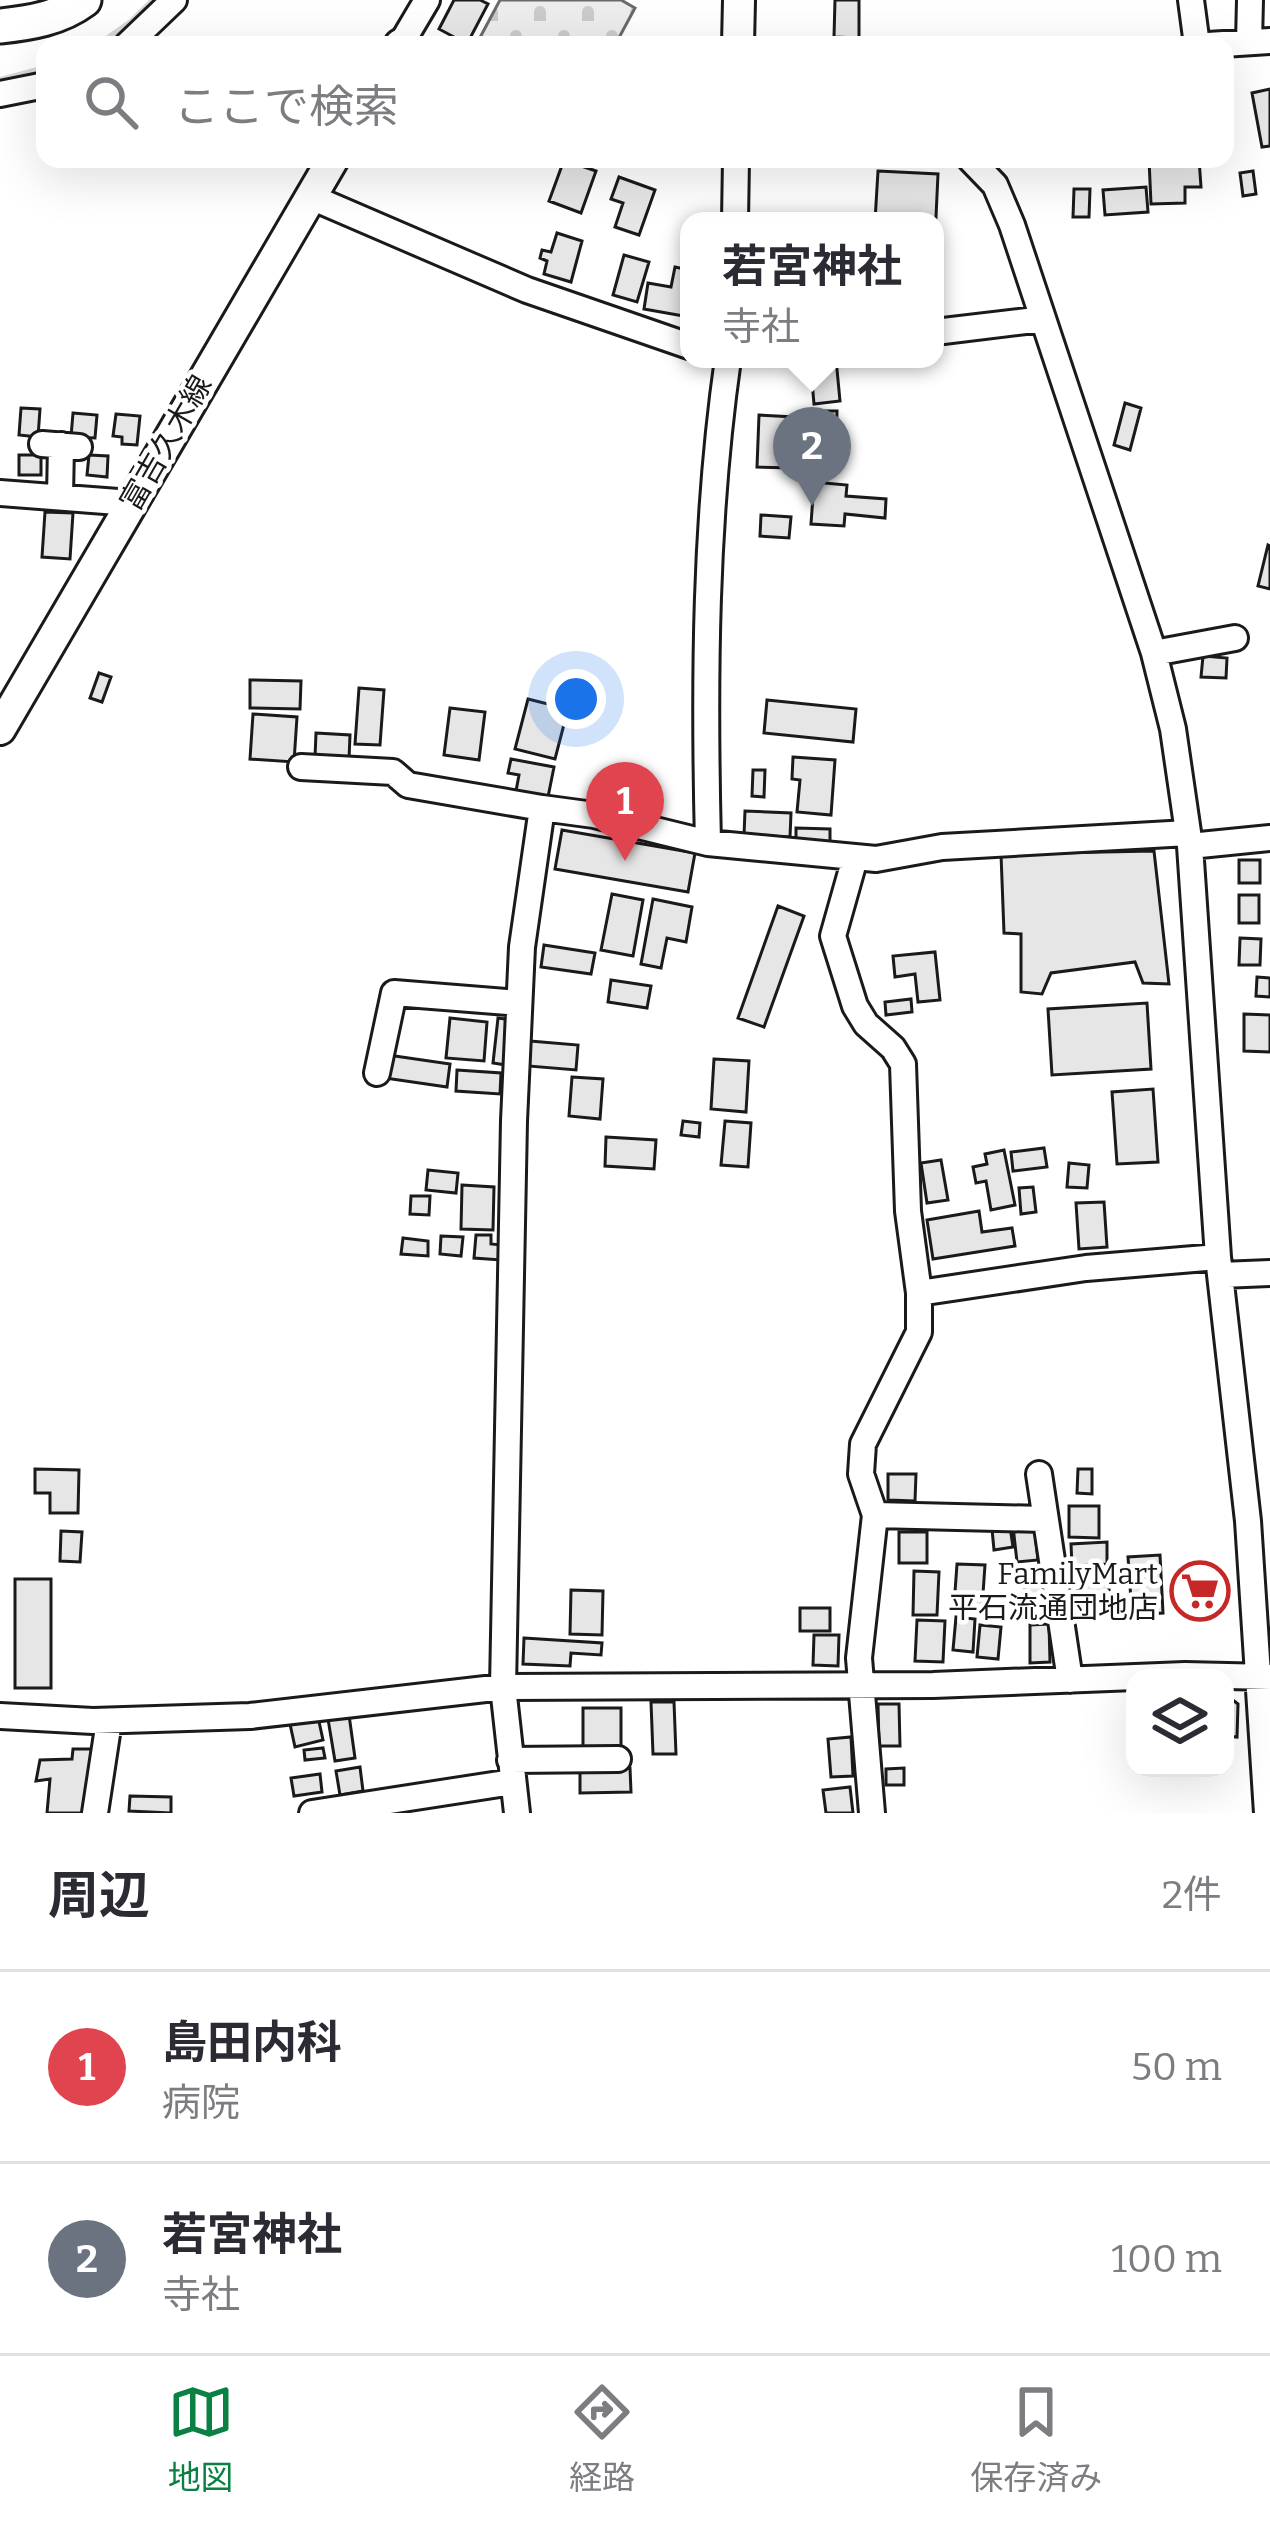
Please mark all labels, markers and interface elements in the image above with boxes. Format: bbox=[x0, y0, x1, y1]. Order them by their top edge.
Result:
search box bbox=[36, 36, 1234, 168]
icon: search bbox=[78, 69, 144, 135]
text: ここで検索 bbox=[174, 80, 399, 134]
popup bbox=[680, 212, 944, 368]
text: 若宮神社 bbox=[722, 240, 902, 294]
text: 寺社 bbox=[722, 304, 800, 350]
street label: 富吉久木線 bbox=[113, 369, 219, 517]
pin: 2 bbox=[773, 407, 851, 506]
your location bbox=[546, 669, 606, 729]
pin: 1 bbox=[586, 762, 664, 861]
place label: FamilyMart 平石流通団地店 bbox=[948, 1556, 1158, 1626]
supermarket icon: FamilyMart 平石流通団地店 bbox=[1169, 1560, 1231, 1622]
map controls bbox=[1126, 1669, 1234, 1777]
button: layers bbox=[1126, 1669, 1234, 1777]
text: 周辺 bbox=[48, 1865, 150, 1927]
text: 2件 bbox=[1162, 1872, 1222, 1918]
text: 島田内科 bbox=[162, 2016, 342, 2070]
text: 1 bbox=[79, 2044, 95, 2090]
text: 50 m bbox=[1131, 2044, 1222, 2090]
text: 病院 bbox=[162, 2080, 240, 2126]
text: 若宮神社 bbox=[162, 2208, 342, 2262]
text: 2 bbox=[76, 2236, 98, 2282]
text: 100 m bbox=[1111, 2236, 1222, 2282]
text: 寺社 bbox=[162, 2272, 240, 2318]
tab: 地図 bbox=[168, 2379, 234, 2499]
tab: 経路 bbox=[569, 2379, 635, 2499]
tab: 保存済み bbox=[970, 2379, 1102, 2499]

